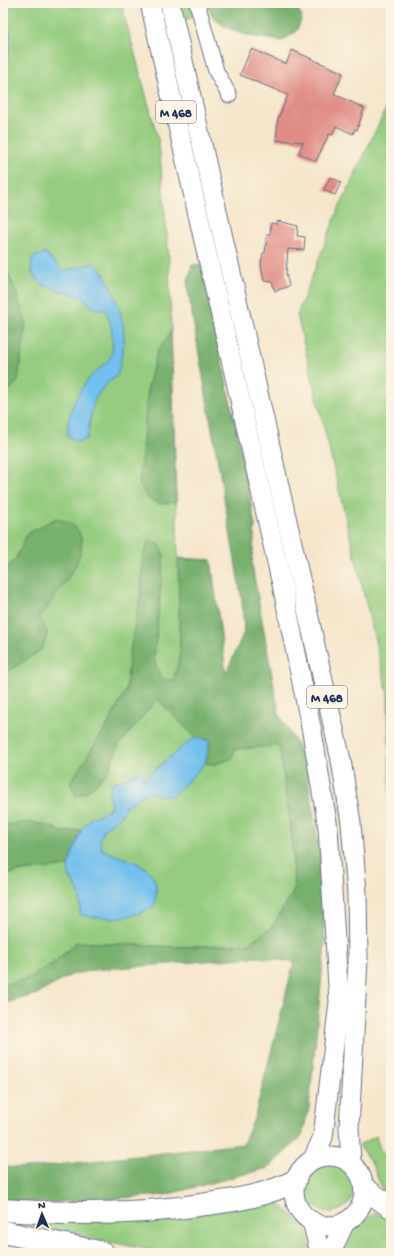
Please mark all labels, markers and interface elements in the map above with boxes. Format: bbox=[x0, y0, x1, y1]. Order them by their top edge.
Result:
road number: M 468 bbox=[156, 101, 196, 123]
road number: M 468 bbox=[307, 686, 347, 708]
north arrow bbox=[22, 1194, 62, 1234]
text: N bbox=[38, 1200, 46, 1212]

